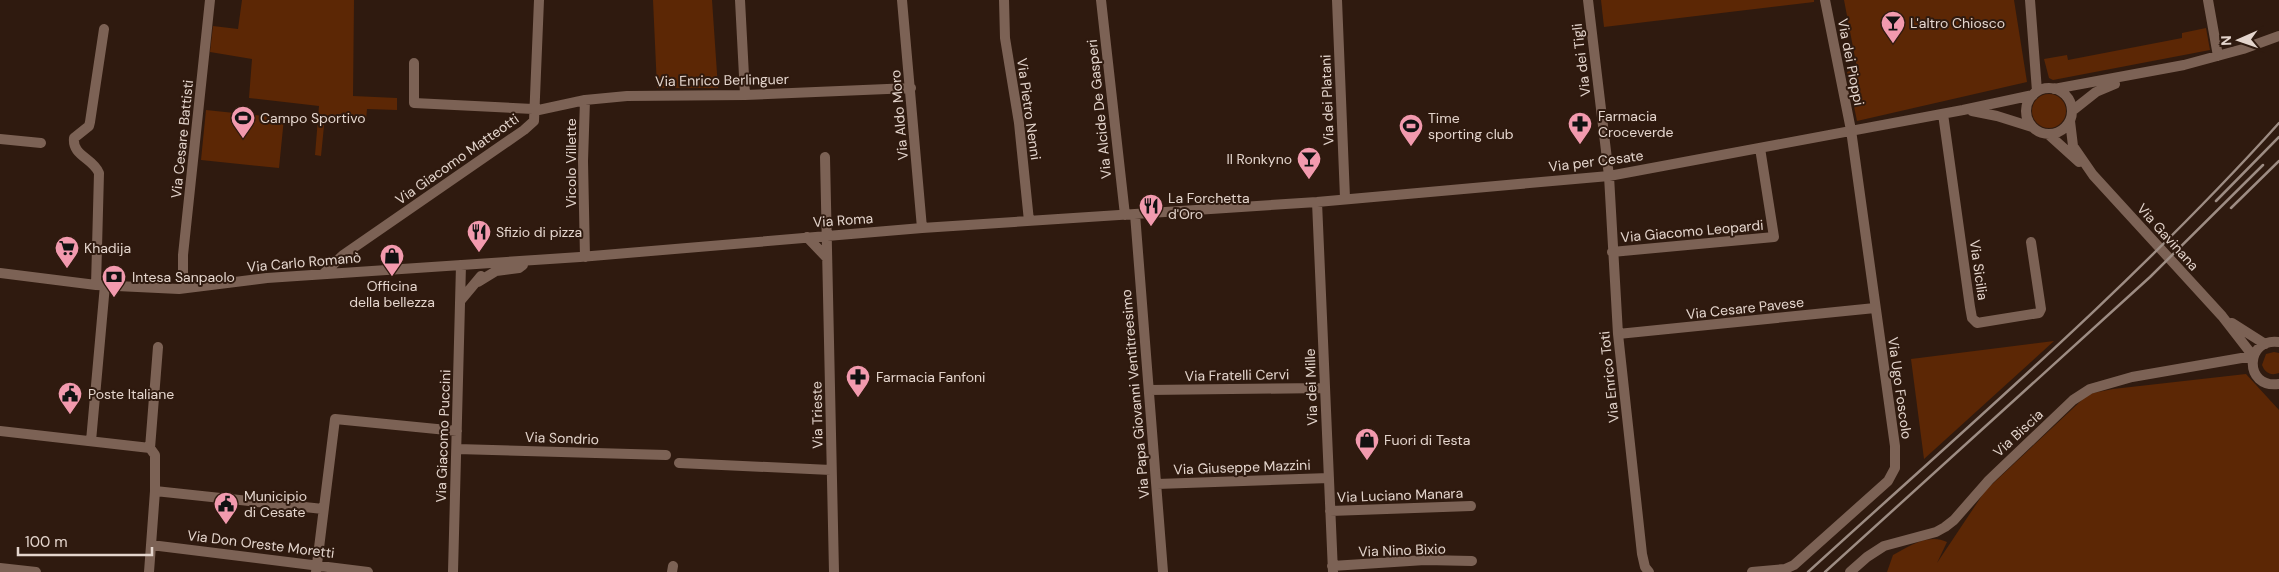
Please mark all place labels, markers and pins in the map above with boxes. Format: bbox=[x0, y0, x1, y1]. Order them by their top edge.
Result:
bar icon: L'altro Chiosco bbox=[1880, 10, 1906, 44]
place label: L'altro Chiosco bbox=[1910, 14, 2005, 32]
sports icon: Campo Sportivo bbox=[230, 105, 256, 139]
place label: Farmacia Croceverde bbox=[1598, 107, 1674, 141]
place label: Campo Sportivo bbox=[260, 109, 365, 127]
place label: Time sporting club bbox=[1428, 109, 1514, 143]
pharmacy icon: Farmacia Croceverde bbox=[1567, 111, 1593, 145]
sports icon: Time sporting club bbox=[1398, 113, 1424, 147]
bar icon: Il Ronkyno bbox=[1296, 146, 1322, 180]
place label: Il Ronkyno bbox=[1226, 150, 1292, 168]
place label: La Forchetta d'Oro bbox=[1168, 189, 1250, 223]
restaurant icon: La Forchetta d'Oro bbox=[1138, 193, 1164, 227]
restaurant icon: Sfizio di pizza bbox=[466, 219, 492, 253]
place label: Sfizio di pizza bbox=[496, 223, 582, 241]
supermarket icon: Khadija bbox=[54, 235, 80, 269]
place label: Khadija bbox=[84, 239, 131, 257]
shop icon: Officina della bellezza bbox=[379, 243, 405, 277]
bank icon: Intesa Sanpaolo bbox=[101, 264, 127, 298]
place label: Intesa Sanpaolo bbox=[132, 268, 235, 286]
place label: Officina della bellezza bbox=[349, 277, 435, 311]
pharmacy icon: Farmacia Fanfoni bbox=[845, 364, 871, 398]
place label: Farmacia Fanfoni bbox=[876, 368, 985, 386]
public building icon: Poste Italiane bbox=[57, 381, 83, 415]
place label: Poste Italiane bbox=[88, 385, 174, 403]
shop icon: Fuori di Testa bbox=[1354, 427, 1380, 461]
place label: Fuori di Testa bbox=[1384, 431, 1470, 449]
place label: Municipio di Cesate bbox=[244, 487, 307, 521]
public building icon: Municipio di Cesate bbox=[213, 491, 239, 525]

